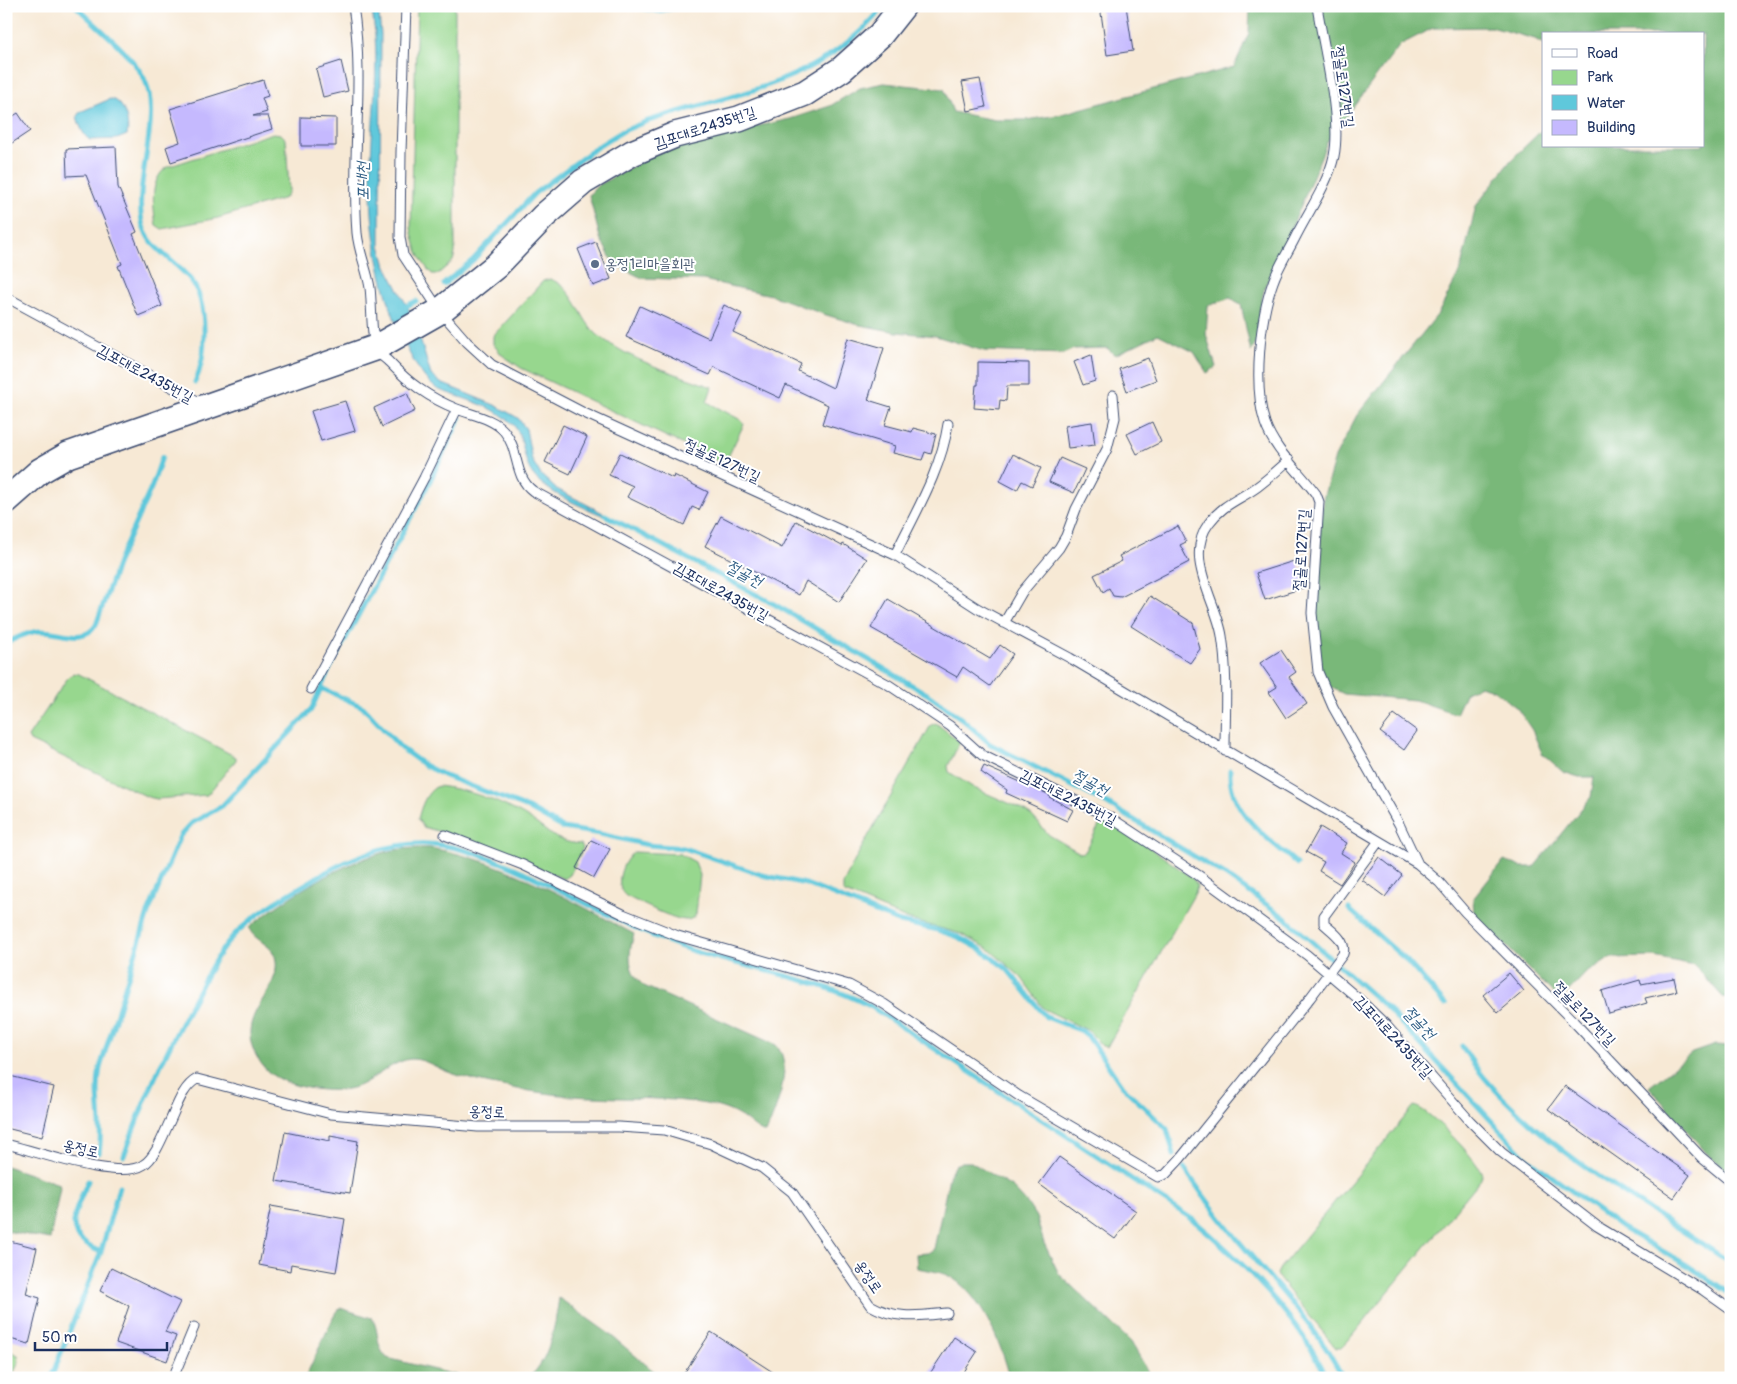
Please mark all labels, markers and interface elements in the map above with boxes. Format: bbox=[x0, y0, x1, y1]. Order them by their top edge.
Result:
legend bbox=[1542, 32, 1704, 148]
text: Road bbox=[1587, 44, 1618, 63]
street label: 절골로127번길 bbox=[1328, 45, 1358, 129]
text: Park bbox=[1587, 68, 1614, 87]
text: Water bbox=[1587, 94, 1626, 113]
street label: 김포대로2435번길 bbox=[652, 103, 758, 153]
text: Building bbox=[1587, 118, 1635, 137]
water label: 포내천 bbox=[353, 159, 373, 200]
place label: 옹정1리마을회관 bbox=[605, 255, 695, 274]
marker: 옹정1리마을회관 bbox=[589, 258, 601, 270]
street label: 김포대로2435번길 bbox=[94, 341, 196, 407]
street label: 절골로127번길 bbox=[681, 435, 763, 487]
street label: 절골로127번길 bbox=[1290, 508, 1314, 592]
water label: 절골천 bbox=[722, 556, 768, 593]
street label: 김포대로2435번길 bbox=[670, 558, 772, 626]
street label: 김포대로2435번길 bbox=[1016, 765, 1120, 831]
water label: 절골천 bbox=[1068, 765, 1114, 802]
street label: 절골로127번길 bbox=[1548, 978, 1620, 1050]
street label: 김포대로2435번길 bbox=[1350, 992, 1436, 1082]
water label: 절골천 bbox=[1399, 1002, 1441, 1045]
street label: 옹정로 bbox=[469, 1102, 505, 1122]
street label: 옹정로 bbox=[61, 1136, 101, 1162]
street label: 옹정로 bbox=[850, 1257, 886, 1297]
scale bar bbox=[35, 1319, 168, 1351]
text: 50 m bbox=[42, 1328, 77, 1347]

